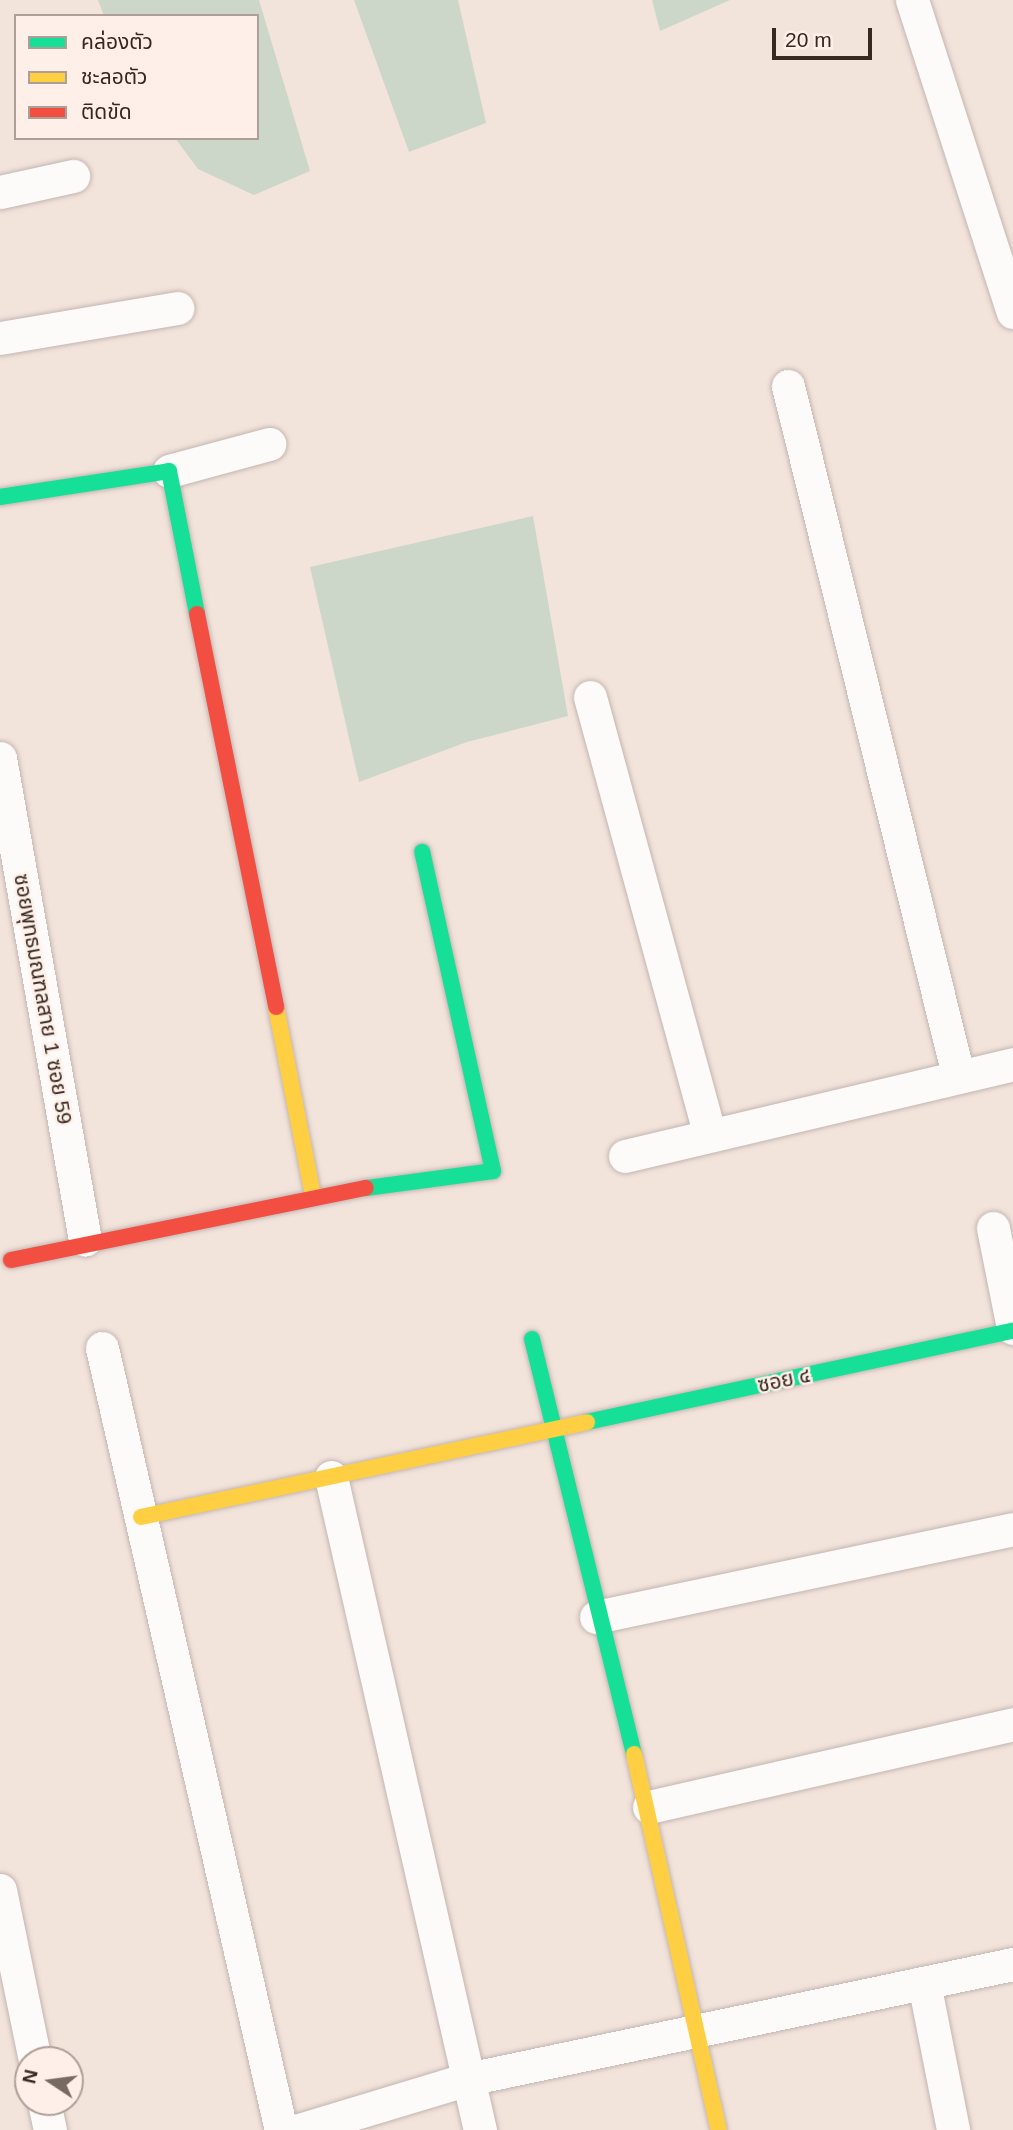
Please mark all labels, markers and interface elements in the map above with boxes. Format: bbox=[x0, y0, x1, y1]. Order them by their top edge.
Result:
legend bbox=[14, 14, 259, 140]
scale bar bbox=[775, 14, 875, 58]
text: 20 m bbox=[785, 28, 832, 51]
text: คล่องตัว bbox=[81, 30, 153, 53]
text: ชะลอตัว bbox=[81, 65, 147, 88]
text: ติดขัด bbox=[81, 100, 132, 123]
street label: ซอยพุทธมณฑลสาย 1 ซอย 59 bbox=[9, 872, 77, 1126]
street label: ซอย ๔ bbox=[755, 1362, 813, 1398]
north arrow bbox=[14, 2046, 84, 2116]
text: N bbox=[18, 2068, 42, 2086]

